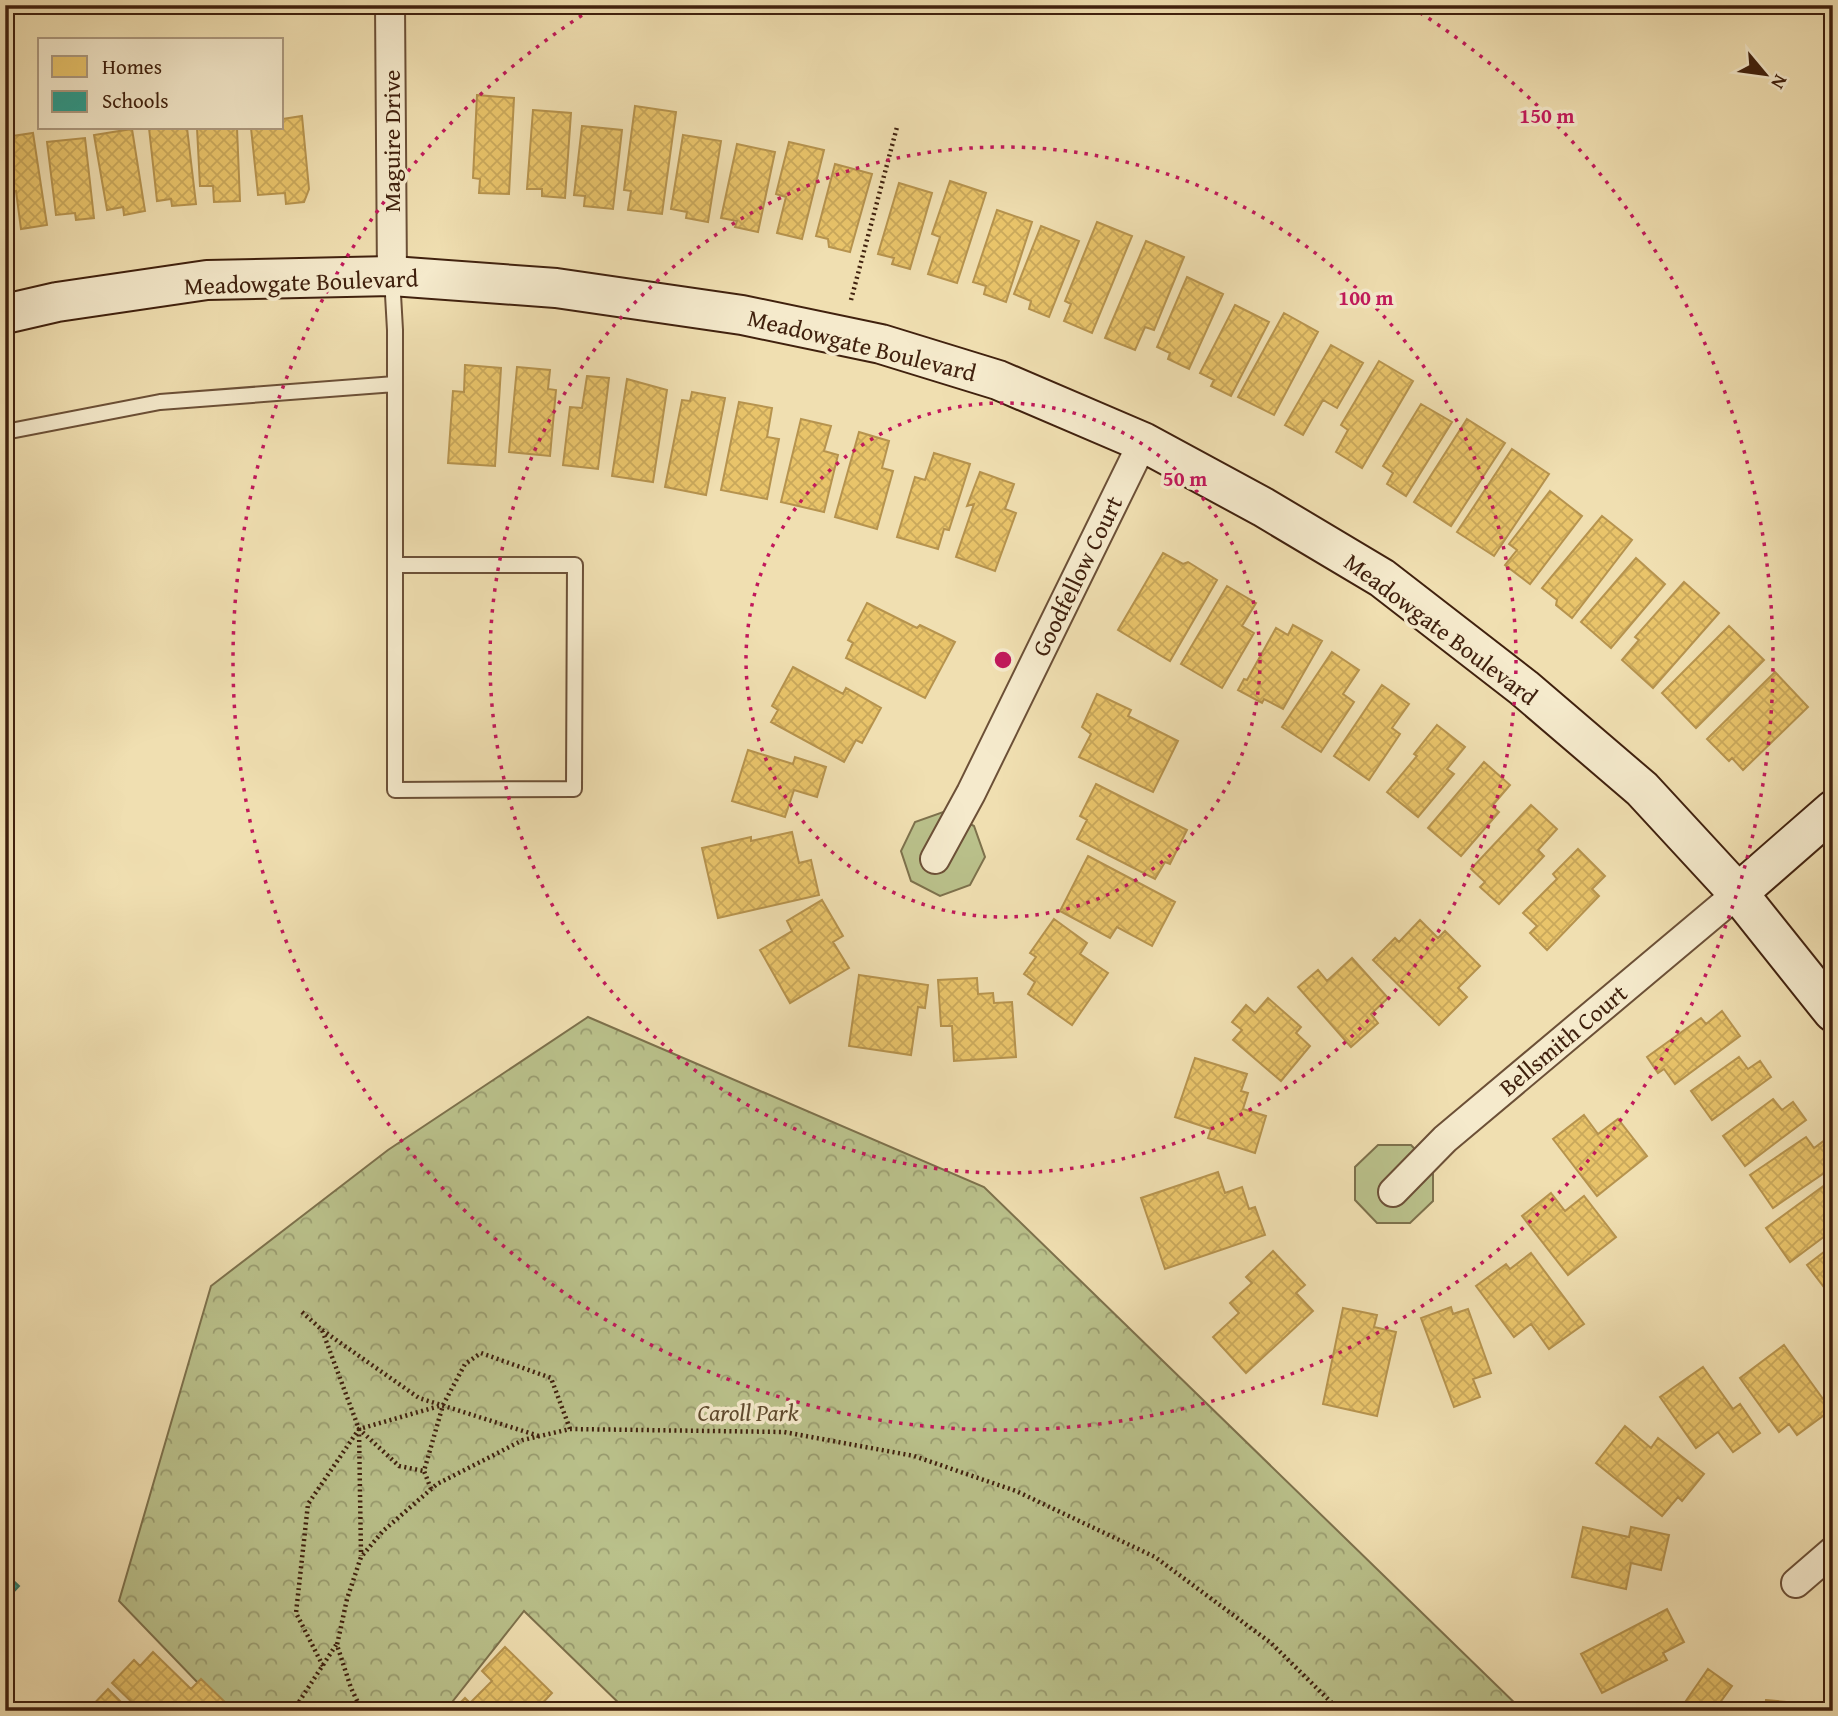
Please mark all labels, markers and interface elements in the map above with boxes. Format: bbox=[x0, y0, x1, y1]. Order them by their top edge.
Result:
legend bbox=[38, 38, 284, 130]
north arrow bbox=[1730, 38, 1800, 108]
text: Homes bbox=[102, 51, 162, 82]
street label: Maguire Drive bbox=[374, 70, 409, 212]
text: N bbox=[1764, 70, 1795, 95]
text: Schools bbox=[102, 85, 169, 116]
text: 150 m bbox=[1519, 100, 1575, 131]
street label: Meadowgate Boulevard bbox=[183, 260, 419, 304]
text: 100 m bbox=[1338, 282, 1394, 313]
street label: Meadowgate Boulevard bbox=[744, 300, 980, 390]
text: 50 m bbox=[1163, 463, 1207, 494]
street label: Goodfellow Court bbox=[1023, 489, 1131, 662]
street label: Meadowgate Boulevard bbox=[1337, 544, 1545, 714]
centre of rings bbox=[991, 648, 1015, 672]
street label: Bellsmith Court bbox=[1491, 975, 1635, 1104]
park label: Caroll Park bbox=[697, 1395, 799, 1430]

